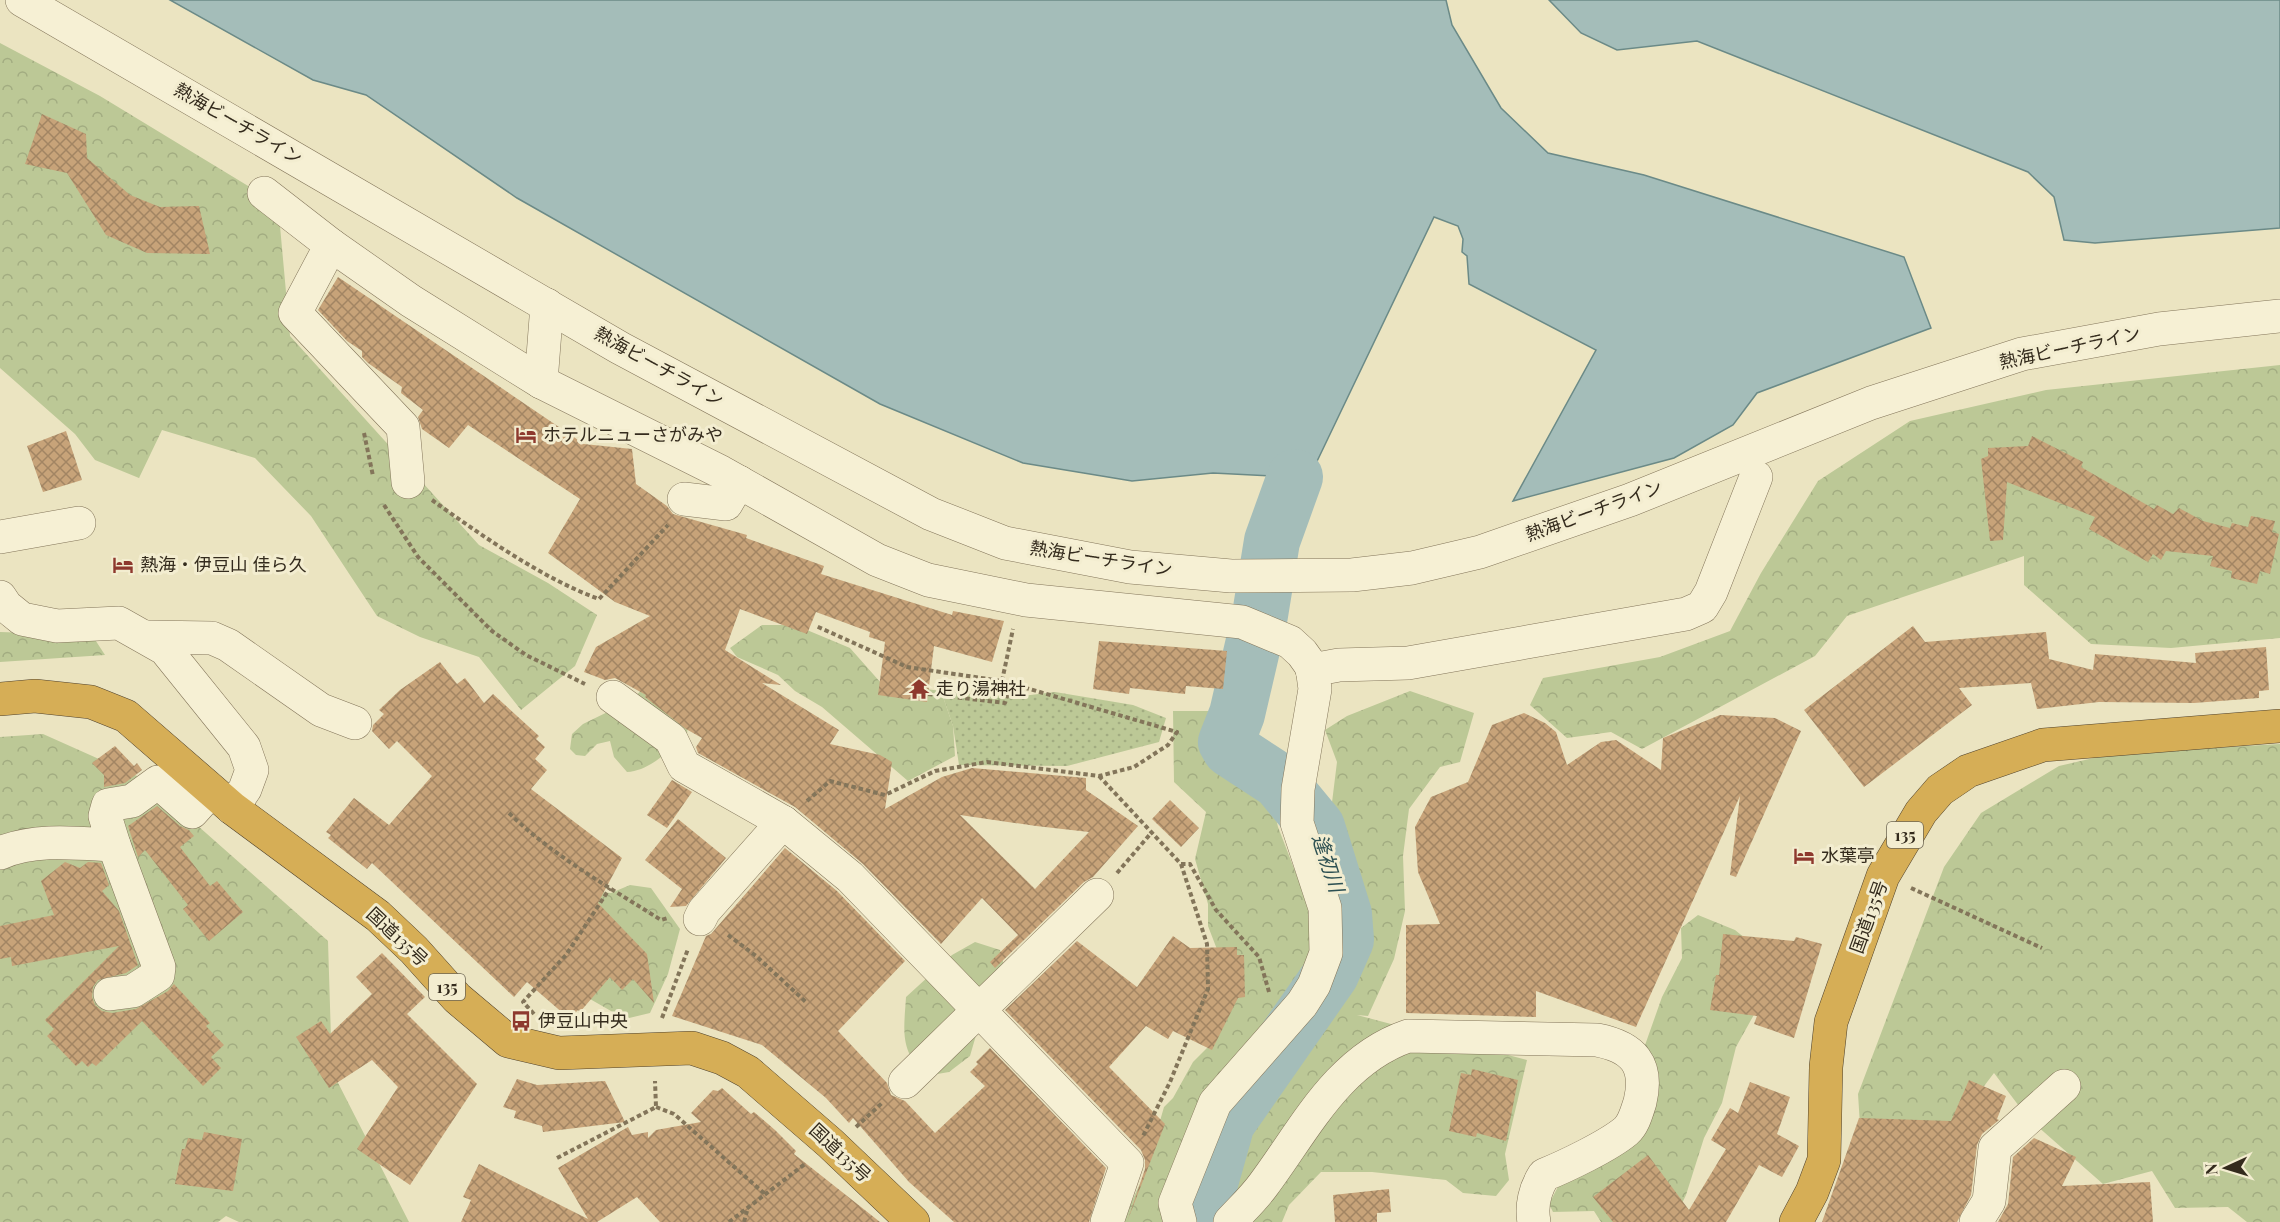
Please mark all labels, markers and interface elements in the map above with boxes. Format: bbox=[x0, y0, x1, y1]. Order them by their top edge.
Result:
street label: 熱海ビーチライン bbox=[170, 77, 307, 170]
street label: 熱海ビーチライン bbox=[1997, 320, 2143, 374]
street label: 熱海ビーチライン bbox=[591, 321, 728, 412]
place label: ホテルニューさがみや bbox=[543, 422, 723, 446]
hotel icon: ホテルニューさがみや bbox=[514, 423, 538, 447]
street label: 熱海ビーチライン bbox=[1522, 474, 1665, 546]
street label: 熱海ビーチライン bbox=[1028, 535, 1174, 581]
place label: 熱海・伊豆山 佳ら久 bbox=[140, 552, 306, 576]
hotel icon: 熱海・伊豆山 佳ら久 bbox=[111, 553, 135, 577]
place label: 走り湯神社 bbox=[936, 676, 1026, 700]
temple icon: 走り湯神社 bbox=[907, 677, 931, 701]
road number: 135 bbox=[1887, 822, 1923, 848]
water label: 逢初川 bbox=[1307, 830, 1352, 897]
place label: 水葉亭 bbox=[1821, 843, 1875, 867]
hotel icon: 水葉亭 bbox=[1792, 844, 1816, 868]
street label: 国道135号 bbox=[1844, 877, 1892, 956]
street label: 国道135号 bbox=[362, 902, 434, 971]
road number: 135 bbox=[429, 974, 465, 1000]
place label: 伊豆山中央 bbox=[538, 1008, 628, 1032]
bus stop icon: 伊豆山中央 bbox=[509, 1009, 533, 1033]
street label: 国道135号 bbox=[805, 1118, 877, 1187]
north arrow bbox=[2196, 1138, 2256, 1198]
text: N bbox=[2200, 1162, 2221, 1176]

